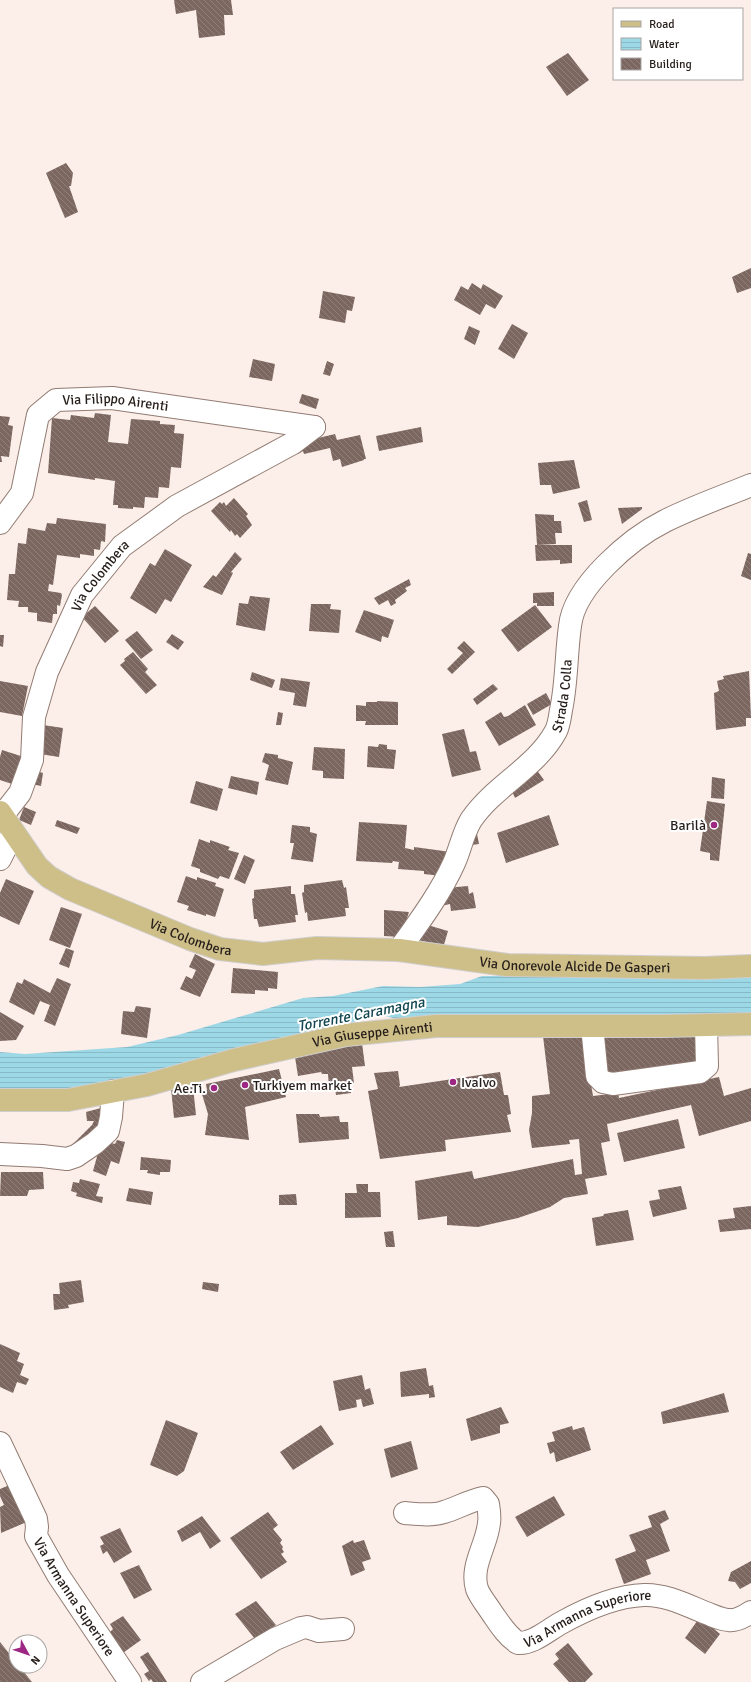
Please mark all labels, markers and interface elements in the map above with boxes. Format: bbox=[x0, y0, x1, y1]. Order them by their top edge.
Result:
legend bbox=[613, 8, 743, 80]
text: Road bbox=[649, 17, 675, 32]
text: Water bbox=[649, 37, 680, 52]
text: Building bbox=[649, 57, 692, 72]
street label: Via Filippo Airenti bbox=[62, 390, 170, 415]
street label: Via Colombera bbox=[68, 536, 132, 614]
street label: Strada Colla bbox=[548, 659, 576, 735]
place label: Barilà bbox=[670, 817, 706, 834]
marker: Barilà bbox=[709, 820, 719, 830]
street label: Via Colombera bbox=[147, 915, 233, 959]
street label: Via Onorevole Alcide De Gasperi bbox=[478, 953, 670, 976]
water label: Torrente Caramagna bbox=[296, 993, 426, 1035]
street label: Via Giuseppe Airenti bbox=[311, 1018, 433, 1051]
place label: IvaIvo bbox=[461, 1074, 496, 1091]
place label: Turkiyem market bbox=[253, 1077, 352, 1094]
marker: IvaIvo bbox=[448, 1077, 458, 1087]
place label: Ae.Ti. bbox=[174, 1080, 206, 1097]
marker: Turkiyem market bbox=[240, 1080, 250, 1090]
marker: Ae.Ti. bbox=[209, 1083, 219, 1093]
street label: Via Armanna Superiore bbox=[30, 1535, 118, 1660]
street label: Via Armanna Superiore bbox=[522, 1587, 652, 1651]
north arrow bbox=[8, 1634, 48, 1674]
text: N bbox=[28, 1653, 43, 1667]

